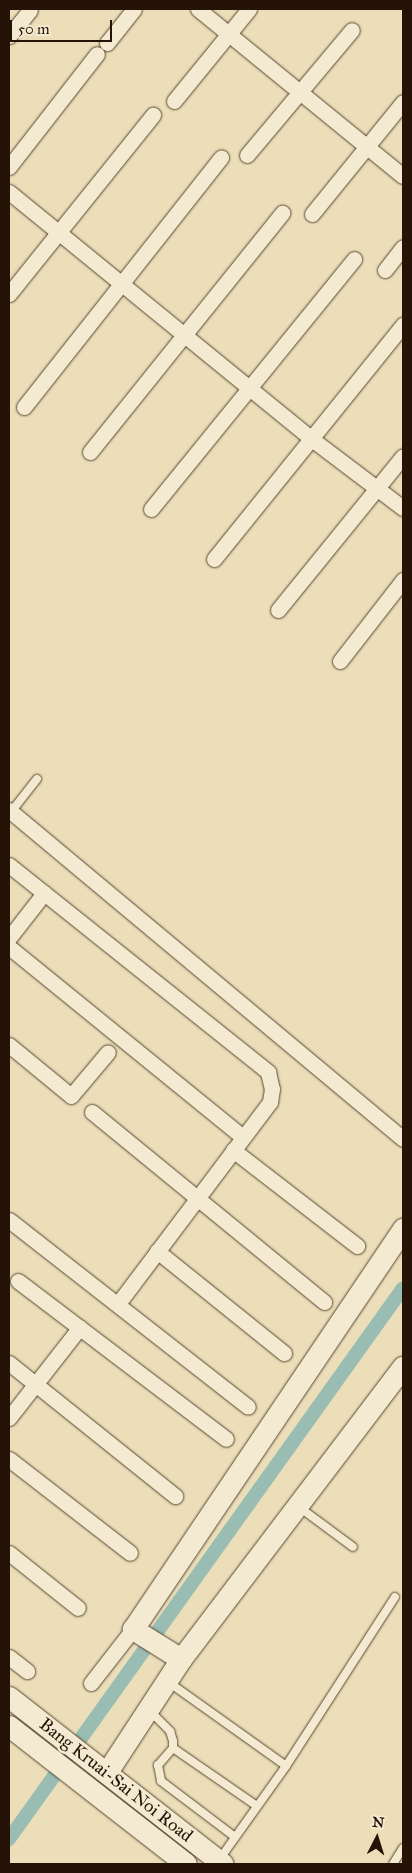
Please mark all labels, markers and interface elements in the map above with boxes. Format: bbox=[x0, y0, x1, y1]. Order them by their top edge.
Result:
scale bar bbox=[12, 10, 115, 42]
text: 50 m bbox=[18, 20, 50, 38]
street label: Bang Kruai-Sai Noi Road bbox=[35, 1713, 197, 1847]
north arrow bbox=[352, 1813, 402, 1863]
text: N bbox=[372, 1814, 385, 1832]

